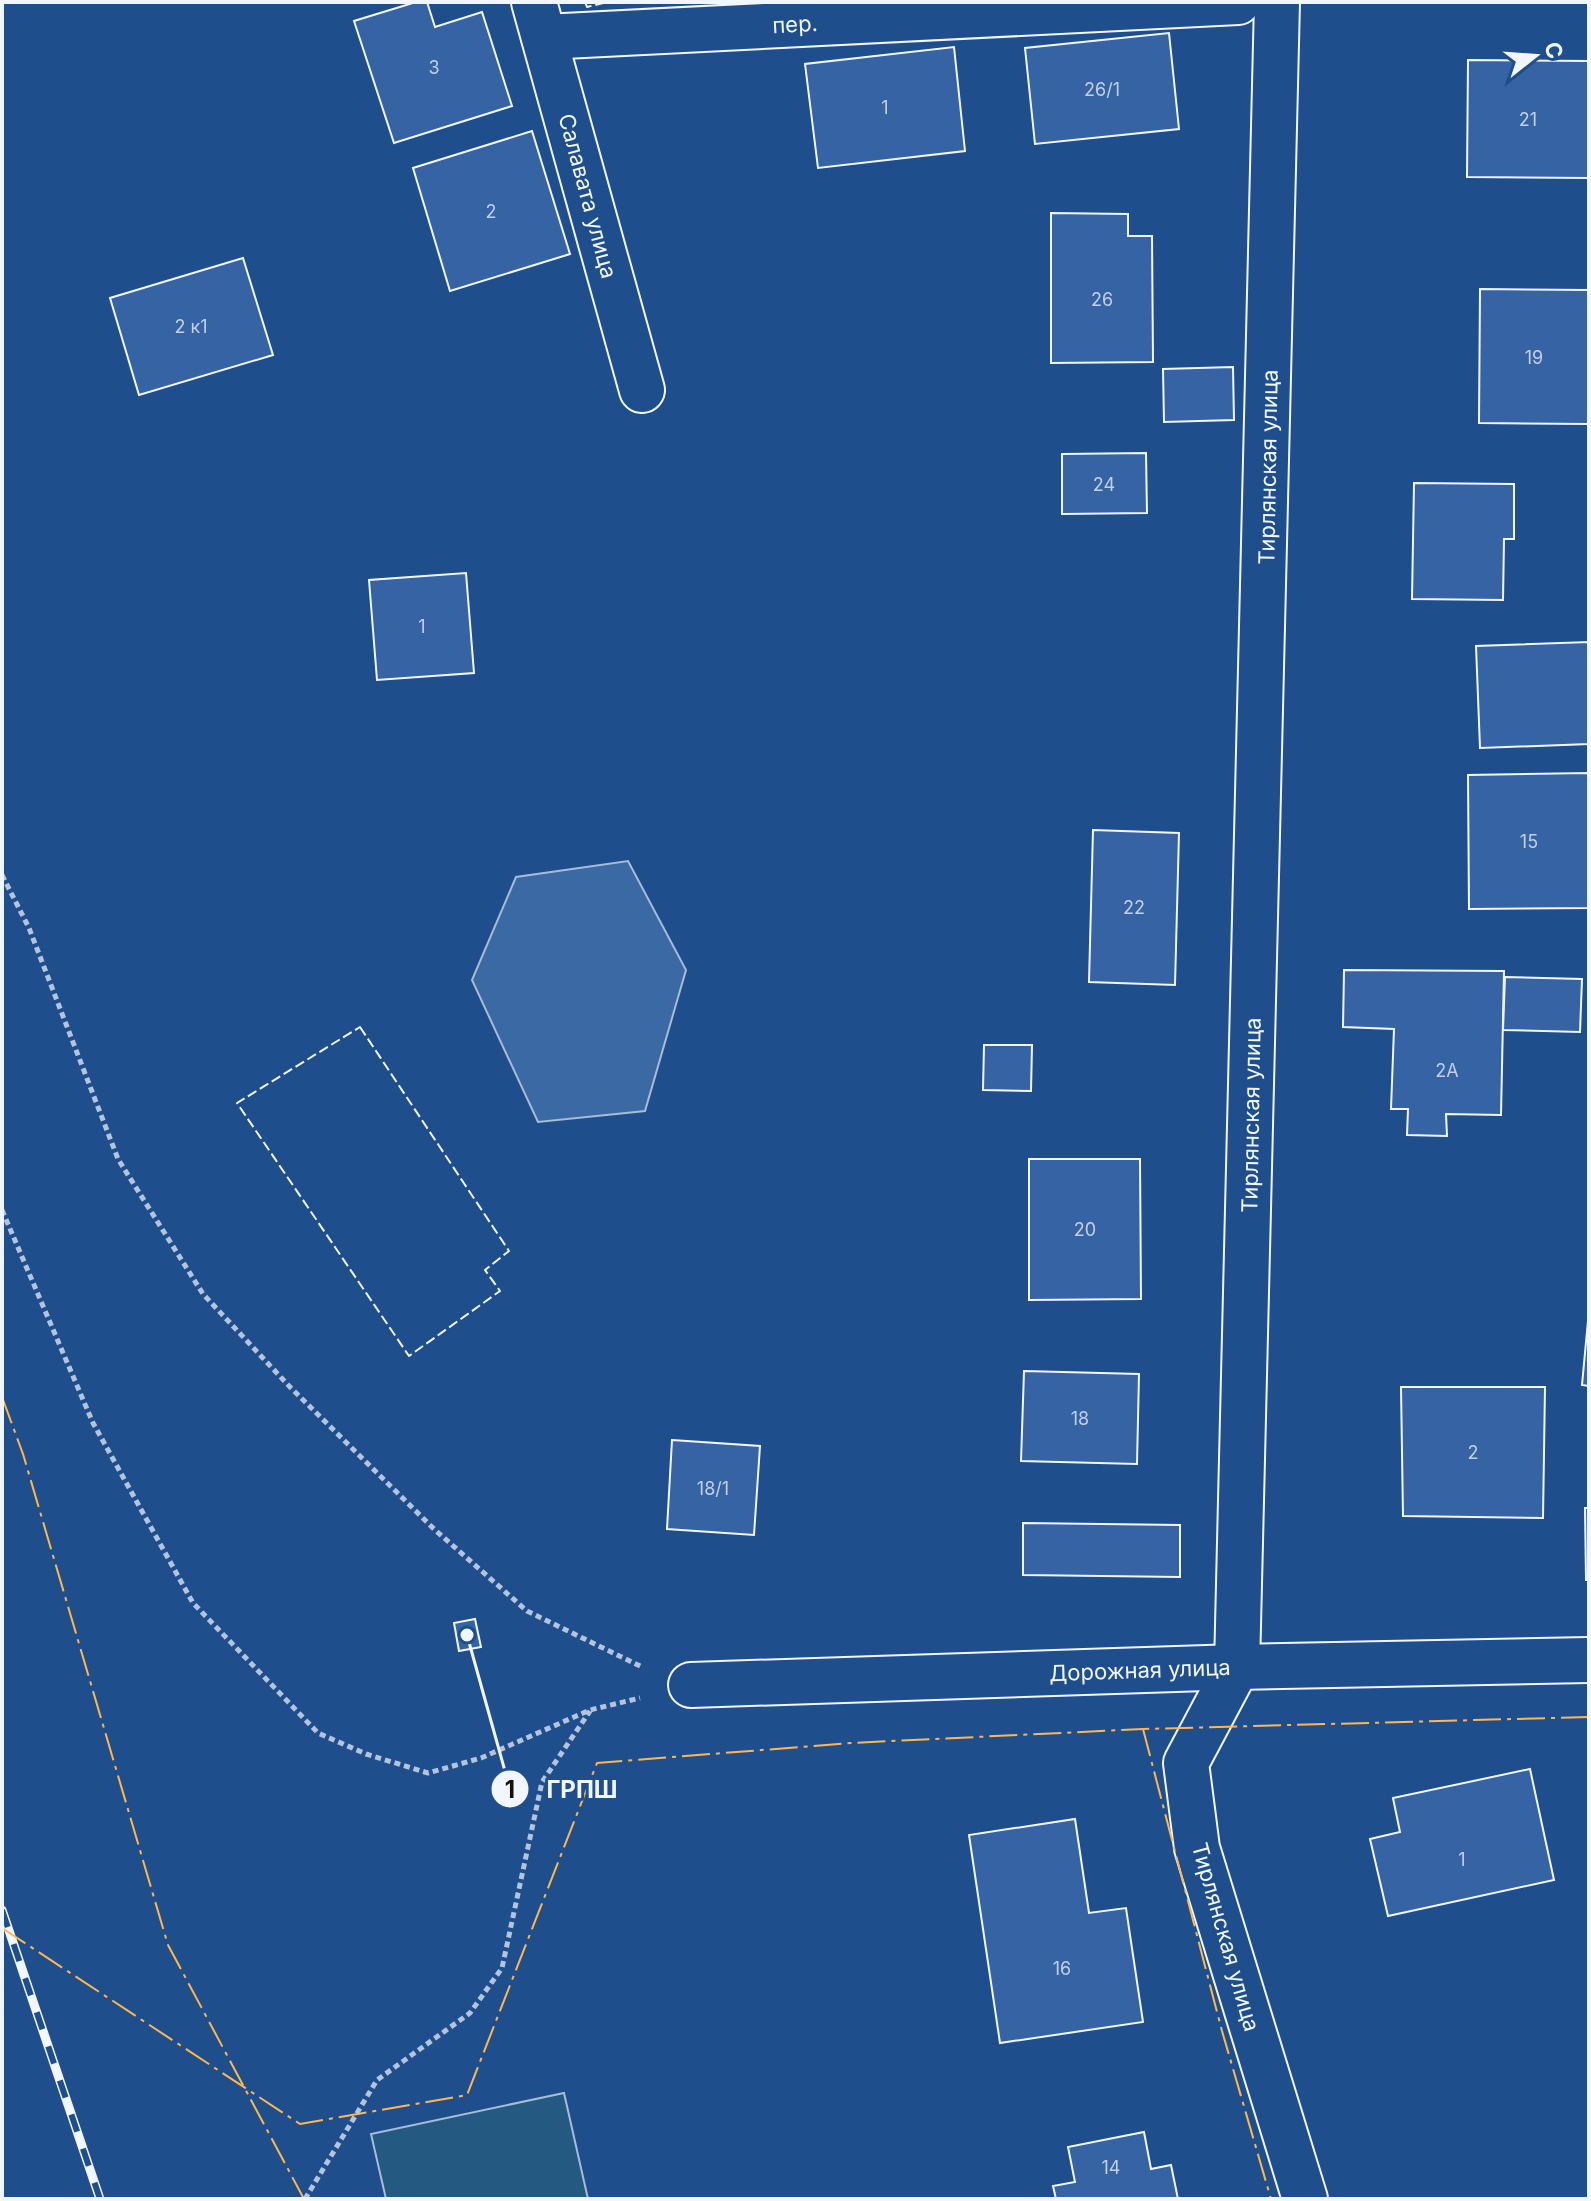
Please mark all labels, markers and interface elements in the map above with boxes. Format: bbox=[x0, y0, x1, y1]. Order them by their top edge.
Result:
street label: пер. bbox=[772, 10, 818, 38]
north arrow bbox=[1495, 16, 1575, 96]
text: С bbox=[1539, 39, 1569, 62]
house number: 3 bbox=[428, 57, 440, 78]
house number: 26/1 bbox=[1084, 79, 1120, 100]
house number: 1 bbox=[881, 97, 889, 118]
house number: 21 bbox=[1519, 109, 1537, 130]
street label: Салавата улица bbox=[554, 111, 622, 281]
house number: 2 bbox=[486, 201, 496, 222]
house number: 26 bbox=[1091, 289, 1113, 310]
house number: 2 к1 bbox=[174, 316, 208, 337]
house number: 19 bbox=[1525, 347, 1543, 368]
street label: Тирлянская улица bbox=[1253, 369, 1283, 565]
house number: 24 bbox=[1093, 474, 1115, 495]
house number: 1 bbox=[418, 616, 426, 637]
house number: 15 bbox=[1520, 831, 1538, 852]
house number: 22 bbox=[1123, 897, 1145, 918]
street label: Тирлянская улица bbox=[1236, 1017, 1266, 1213]
house number: 2А bbox=[1435, 1060, 1459, 1081]
house number: 20 bbox=[1074, 1219, 1096, 1240]
house number: 18 bbox=[1071, 1408, 1089, 1429]
house number: 2 bbox=[1468, 1442, 1478, 1463]
house number: 18/1 bbox=[697, 1478, 729, 1499]
street label: Дорожная улица bbox=[1049, 1654, 1231, 1686]
callout: ГРПШ bbox=[490, 1765, 633, 1813]
text: 1 bbox=[505, 1775, 515, 1804]
text: ГРПШ bbox=[546, 1775, 618, 1804]
street label: Тирлянская улица bbox=[1187, 1840, 1265, 2034]
house number: 1 bbox=[1458, 1849, 1466, 1870]
house number: 16 bbox=[1053, 1958, 1071, 1979]
house number: 14 bbox=[1102, 2157, 1120, 2178]

